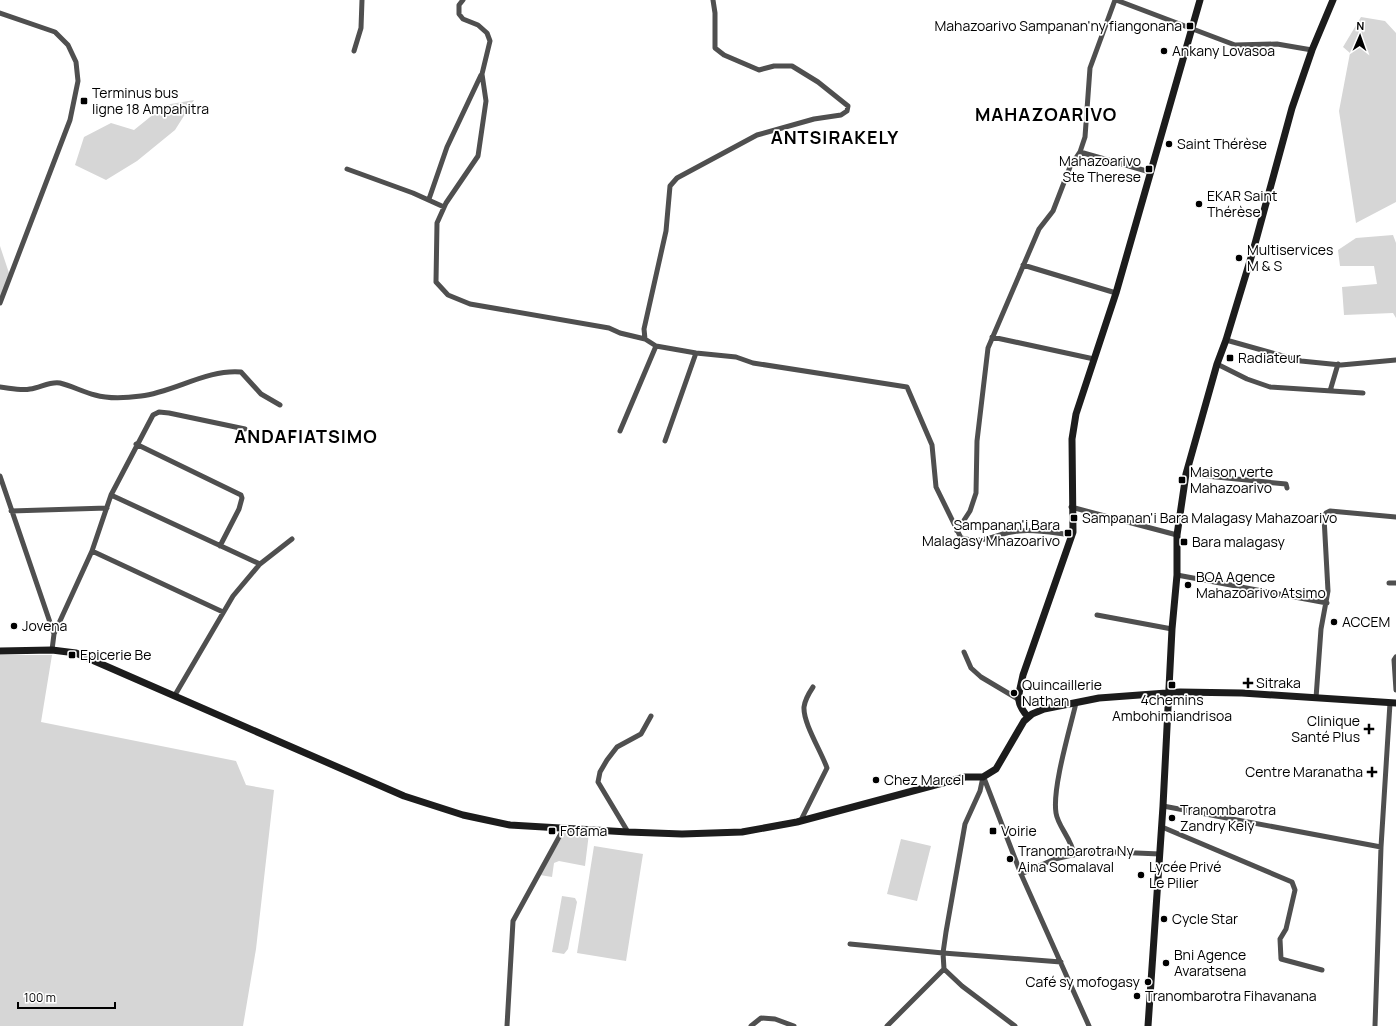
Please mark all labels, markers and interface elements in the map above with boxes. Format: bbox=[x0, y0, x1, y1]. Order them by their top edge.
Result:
place label: Mahazoarivo Sampanan'ny fiangonana bbox=[935, 16, 1182, 35]
north arrow bbox=[1340, 16, 1380, 56]
text: N bbox=[1356, 18, 1365, 33]
marker: Mahazoarivo Sampanan'ny fiangonana bbox=[1185, 21, 1195, 31]
place label: Ankany Lovasoa bbox=[1172, 41, 1275, 60]
marker: Ankany Lovasoa bbox=[1159, 46, 1169, 56]
place label: Terminus bus ligne 18 Ampahitra bbox=[92, 83, 209, 118]
marker: Terminus bus ligne 18 Ampahitra bbox=[79, 96, 89, 106]
district label: MAHAZOARIVO bbox=[975, 102, 1117, 126]
district label: ANTSIRAKELY bbox=[771, 125, 899, 149]
place label: Saint Thérèse bbox=[1177, 134, 1267, 153]
marker: Saint Thérèse bbox=[1164, 139, 1174, 149]
place label: Mahazoarivo Ste Therese bbox=[1059, 151, 1141, 186]
marker: Mahazoarivo Ste Therese bbox=[1144, 164, 1154, 174]
place label: EKAR Saint Thérèse bbox=[1207, 186, 1278, 221]
marker: EKAR Saint Thérèse bbox=[1194, 199, 1204, 209]
place label: Multiservices M & S bbox=[1247, 240, 1333, 275]
marker: Multiservices M & S bbox=[1234, 253, 1244, 263]
place label: Radiateur bbox=[1238, 348, 1301, 367]
marker: Radiateur bbox=[1225, 353, 1235, 363]
district label: ANDAFIATSIMO bbox=[234, 424, 378, 448]
place label: Maison verte Mahazoarivo bbox=[1190, 462, 1273, 497]
marker: Maison verte Mahazoarivo bbox=[1177, 475, 1187, 485]
place label: Sampanan'i Bara Malagasy Mahazoarivo bbox=[1082, 508, 1337, 527]
marker: Sampanan'i Bara Malagasy Mahazoarivo bbox=[1069, 513, 1079, 523]
place label: Sampanan'i Bara Malagasy Mhazoarivo bbox=[922, 515, 1060, 550]
marker: Sampanan'i Bara Malagasy Mhazoarivo bbox=[1063, 528, 1073, 538]
place label: Bara malagasy bbox=[1192, 532, 1286, 551]
marker: Bara malagasy bbox=[1179, 537, 1189, 547]
place label: BOA Agence Mahazoarivo Atsimo bbox=[1196, 567, 1326, 602]
marker: BOA Agence Mahazoarivo Atsimo bbox=[1183, 580, 1193, 590]
place label: ACCEM bbox=[1342, 612, 1390, 631]
place label: Jovena bbox=[22, 616, 67, 635]
marker: ACCEM bbox=[1329, 617, 1339, 627]
marker: Jovena bbox=[9, 621, 19, 631]
place label: Epicerie Be bbox=[80, 645, 151, 664]
marker: Epicerie Be bbox=[67, 650, 77, 660]
place label: Sitraka bbox=[1256, 673, 1301, 692]
place label: Quincaillerie Nathan bbox=[1022, 675, 1102, 710]
marker: Sitraka bbox=[1243, 678, 1253, 688]
marker: 4chemins Ambohimiandrisoa bbox=[1167, 680, 1177, 690]
marker: Quincaillerie Nathan bbox=[1009, 688, 1019, 698]
place label: 4chemins Ambohimiandrisoa bbox=[1112, 690, 1232, 725]
place label: Clinique Santé Plus bbox=[1291, 711, 1360, 746]
marker: Clinique Santé Plus bbox=[1363, 723, 1375, 735]
place label: Centre Maranatha bbox=[1245, 762, 1363, 781]
marker: Centre Maranatha bbox=[1366, 766, 1378, 778]
place label: Chez Marcel bbox=[884, 770, 964, 789]
marker: Chez Marcel bbox=[871, 775, 881, 785]
place label: Tranombarotra Zandry Kely bbox=[1180, 800, 1276, 835]
marker: Tranombarotra Zandry Kely bbox=[1167, 813, 1177, 823]
place label: Fofama bbox=[560, 821, 607, 840]
place label: Voirie bbox=[1001, 821, 1037, 840]
marker: Fofama bbox=[547, 826, 557, 836]
marker: Voirie bbox=[988, 826, 998, 836]
place label: Tranombarotra Ny Aina Somalaval bbox=[1018, 841, 1134, 876]
marker: Tranombarotra Ny Aina Somalaval bbox=[1005, 854, 1015, 864]
place label: Lycée Privé Le Pilier bbox=[1149, 857, 1222, 892]
marker: Lycée Privé Le Pilier bbox=[1136, 870, 1146, 880]
place label: Cycle Star bbox=[1172, 909, 1238, 928]
marker: Cycle Star bbox=[1159, 914, 1169, 924]
place label: Bni Agence Avaratsena bbox=[1174, 945, 1246, 980]
marker: Bni Agence Avaratsena bbox=[1161, 958, 1171, 968]
place label: Café sy mofogasy bbox=[1025, 972, 1141, 991]
marker: Café sy mofogasy bbox=[1143, 977, 1153, 987]
scale bar bbox=[18, 984, 115, 1010]
place label: Tranombarotra Fihavanana bbox=[1145, 986, 1317, 1005]
text: 100 m bbox=[24, 989, 56, 1006]
marker: Tranombarotra Fihavanana bbox=[1132, 991, 1142, 1001]

